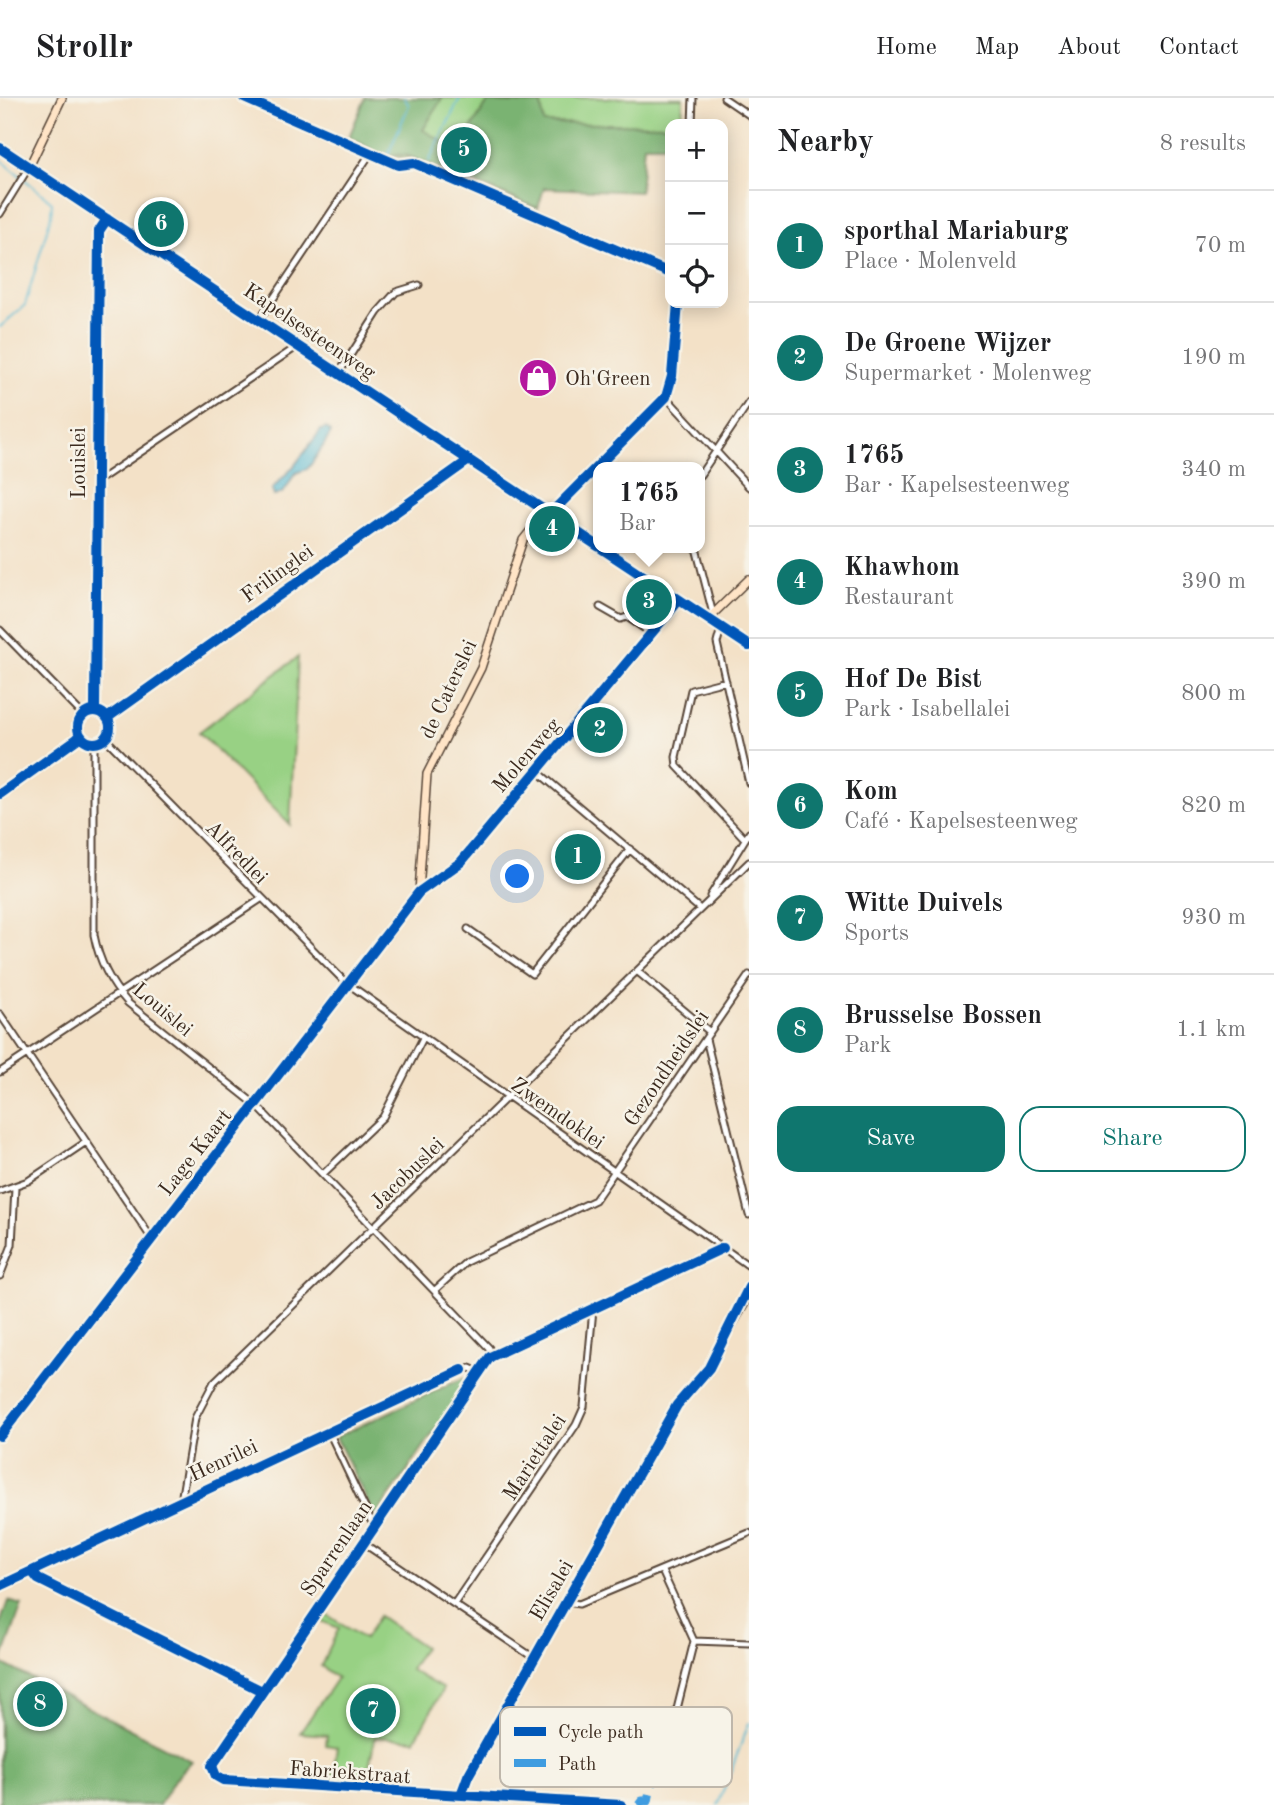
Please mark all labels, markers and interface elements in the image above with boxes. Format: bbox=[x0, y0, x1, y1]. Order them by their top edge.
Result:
text: Strollr bbox=[35, 32, 133, 65]
text: Home bbox=[876, 36, 937, 60]
text: Map bbox=[975, 36, 1019, 60]
text: About bbox=[1057, 36, 1121, 60]
text: Contact bbox=[1159, 36, 1239, 60]
map controls bbox=[665, 119, 728, 308]
button: + bbox=[665, 119, 728, 182]
pin: 5 bbox=[441, 124, 487, 176]
text: Nearby bbox=[777, 128, 874, 158]
text: 8 results bbox=[1160, 132, 1246, 155]
button: − bbox=[665, 182, 728, 245]
pin: 6 bbox=[138, 198, 184, 250]
text: sporthal Mariaburg bbox=[844, 219, 1068, 245]
text: 1 bbox=[793, 234, 807, 257]
text: 70 m bbox=[1195, 234, 1246, 257]
button: locate bbox=[665, 245, 728, 308]
text: Place · Molenveld bbox=[844, 250, 1017, 273]
street label: Kapelsesteenweg bbox=[239, 280, 380, 385]
text: De Groene Wijzer bbox=[844, 331, 1051, 357]
text: 2 bbox=[793, 346, 807, 369]
text: 190 m bbox=[1181, 346, 1246, 369]
shop icon: Oh'Green bbox=[517, 357, 559, 399]
text: Supermarket · Molenweg bbox=[844, 362, 1091, 385]
place label: Oh'Green bbox=[565, 369, 651, 390]
street label: Louislei bbox=[69, 427, 90, 499]
text: 1765 bbox=[844, 443, 904, 469]
text: 3 bbox=[793, 458, 807, 481]
text: 340 m bbox=[1181, 458, 1246, 481]
popup bbox=[593, 462, 705, 553]
text: Bar · Kapelsesteenweg bbox=[844, 474, 1069, 497]
text: 1765 bbox=[619, 481, 679, 507]
pin: 4 bbox=[529, 503, 575, 555]
text: Bar bbox=[619, 512, 656, 535]
street label: Frilinglei bbox=[238, 541, 318, 607]
text: Khawhom bbox=[844, 555, 960, 581]
text: 4 bbox=[793, 570, 807, 593]
text: 390 m bbox=[1181, 570, 1246, 593]
pin: 3 bbox=[626, 576, 672, 628]
text: Restaurant bbox=[844, 586, 954, 609]
street label: de Caterslei bbox=[417, 637, 481, 742]
text: Hof De Bist bbox=[844, 667, 982, 693]
text: 5 bbox=[793, 682, 807, 705]
text: 800 m bbox=[1181, 682, 1246, 705]
text: Park · Isabellalei bbox=[844, 698, 1010, 721]
pin: 2 bbox=[577, 704, 623, 756]
street label: Molenweg bbox=[489, 714, 565, 797]
text: Kom bbox=[844, 779, 898, 805]
text: 6 bbox=[793, 794, 807, 817]
text: 820 m bbox=[1181, 794, 1246, 817]
text: Café · Kapelsesteenweg bbox=[844, 810, 1078, 833]
street label: Alfredlei bbox=[201, 817, 271, 889]
pin: 1 bbox=[555, 831, 601, 883]
your location bbox=[500, 859, 534, 893]
text: Witte Duivels bbox=[844, 891, 1003, 917]
text: 7 bbox=[793, 906, 807, 929]
text: 930 m bbox=[1181, 906, 1246, 929]
text: Sports bbox=[844, 922, 909, 945]
street label: Louislei bbox=[128, 979, 196, 1041]
text: Brusselse Bossen bbox=[844, 1003, 1042, 1029]
street label: Gezondheidslei bbox=[621, 1007, 714, 1130]
text: 8 bbox=[793, 1018, 807, 1041]
text: 1.1 km bbox=[1176, 1018, 1246, 1041]
text: Park bbox=[844, 1034, 891, 1057]
street label: Zwemdoklei bbox=[507, 1074, 608, 1154]
street label: Lage Kaart bbox=[156, 1106, 236, 1200]
button: Save bbox=[777, 1106, 1005, 1172]
button: Share bbox=[1019, 1106, 1246, 1172]
street label: Jacobuslei bbox=[367, 1134, 449, 1214]
street label: Mariettalei bbox=[500, 1411, 571, 1505]
street label: Henrilei bbox=[186, 1436, 261, 1486]
street label: Sparrenlaan bbox=[298, 1497, 377, 1600]
street label: Elisalei bbox=[527, 1557, 578, 1625]
pin: 8 bbox=[17, 1678, 63, 1730]
pin: 7 bbox=[350, 1685, 396, 1737]
legend bbox=[500, 1707, 732, 1787]
text: Cycle path bbox=[558, 1724, 644, 1743]
text: Path bbox=[558, 1756, 596, 1775]
street label: Fabriekstraat bbox=[288, 1759, 411, 1788]

